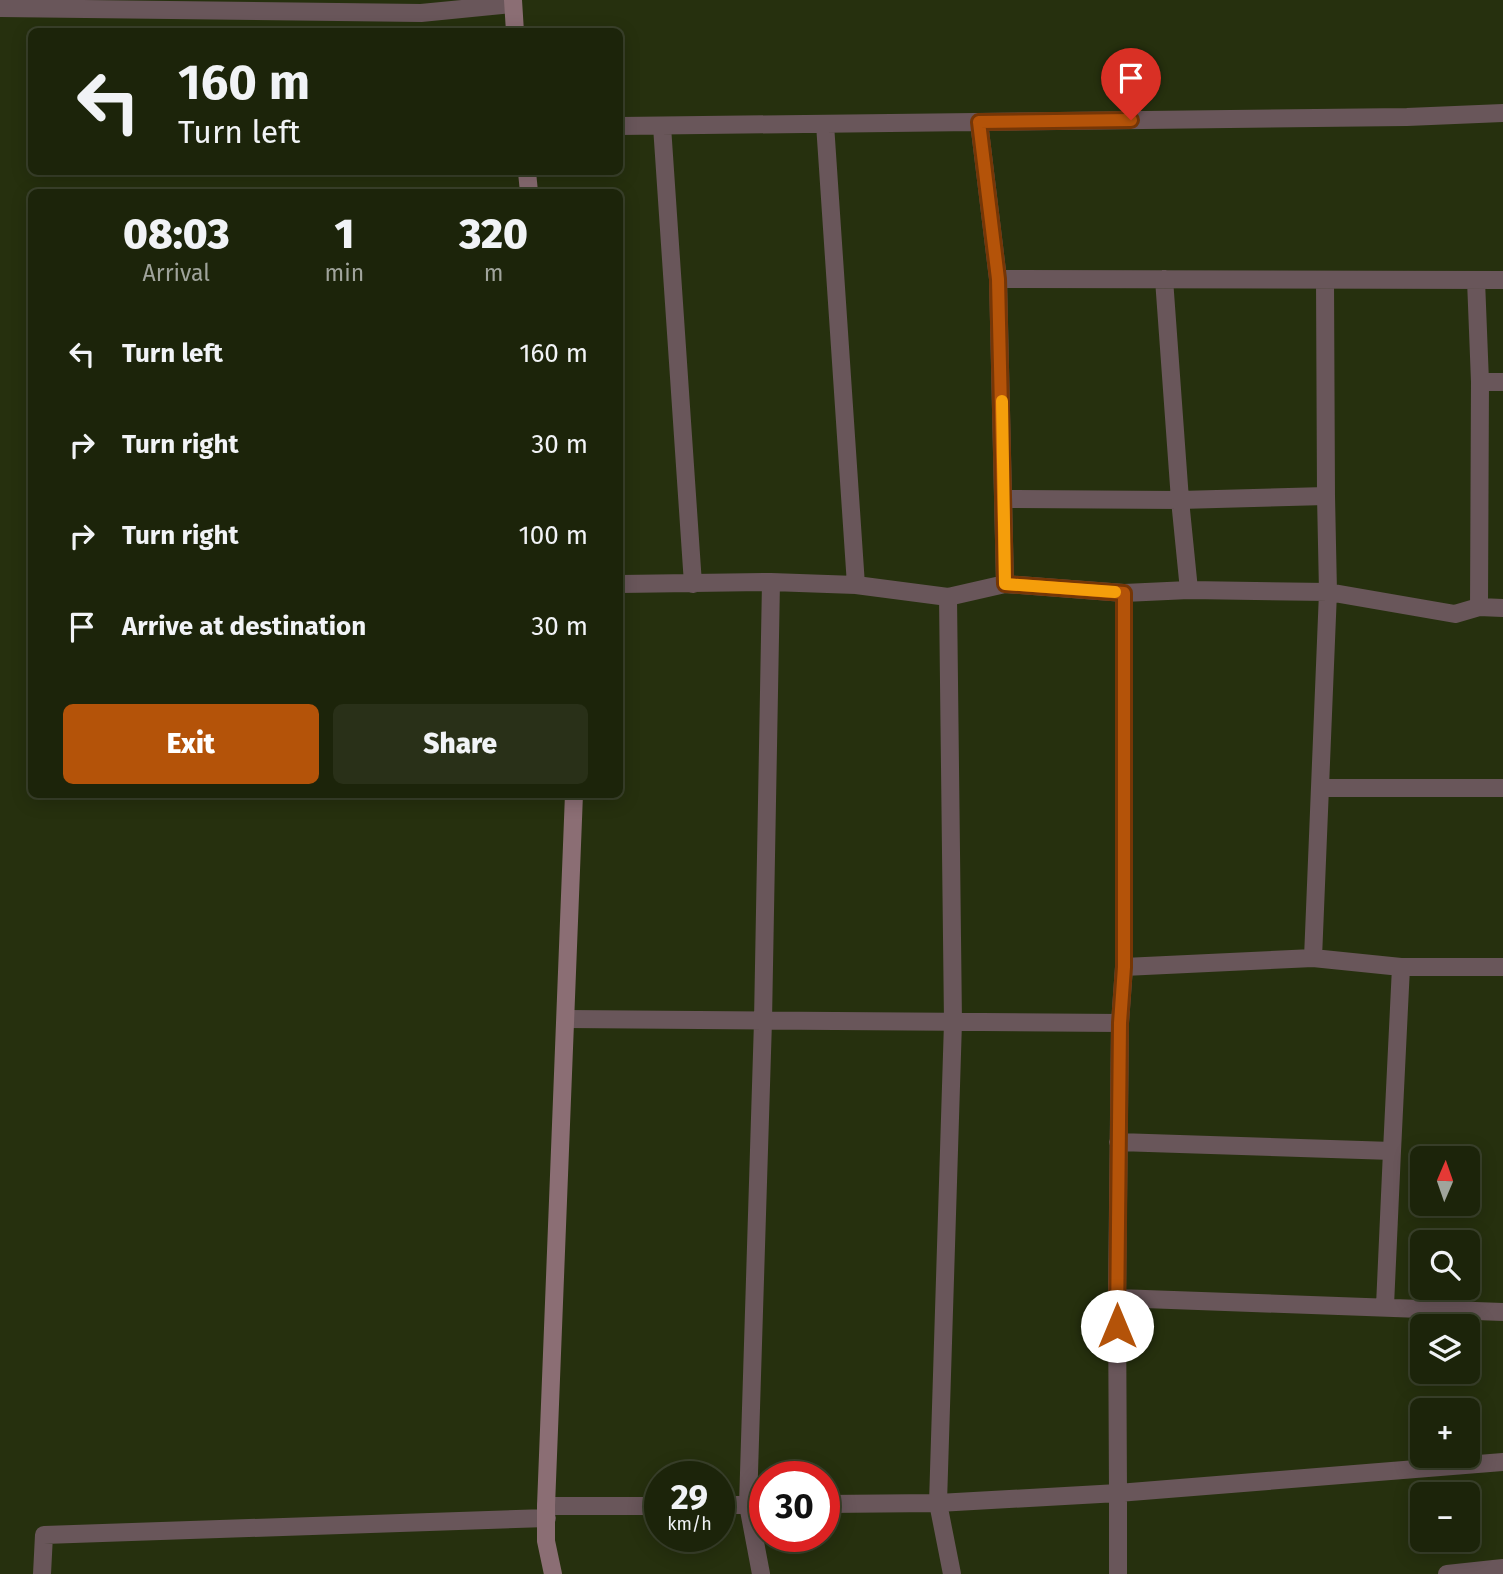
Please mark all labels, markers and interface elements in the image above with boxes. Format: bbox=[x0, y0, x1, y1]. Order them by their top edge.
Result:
pin bbox=[1101, 48, 1161, 120]
text: 160 m bbox=[178, 53, 310, 112]
icon: left bbox=[63, 56, 154, 147]
icon: arrive bbox=[1112, 59, 1150, 97]
text: Turn left bbox=[178, 113, 300, 151]
text: 08:03 bbox=[123, 209, 230, 259]
text: 1 bbox=[334, 209, 354, 259]
text: 320 bbox=[459, 209, 528, 259]
text: Arrival bbox=[143, 259, 210, 287]
text: min bbox=[325, 259, 364, 287]
text: m bbox=[484, 259, 503, 287]
icon: left bbox=[63, 335, 101, 373]
text: Turn left bbox=[122, 338, 223, 369]
text: 160 m bbox=[519, 338, 588, 369]
icon: right bbox=[63, 426, 101, 464]
text: Turn right bbox=[122, 429, 239, 460]
text: 30 m bbox=[531, 429, 588, 460]
icon: right bbox=[63, 517, 101, 555]
text: Turn right bbox=[122, 520, 239, 551]
text: 100 m bbox=[519, 520, 588, 551]
icon: arrive bbox=[63, 608, 101, 646]
text: Arrive at destination bbox=[122, 611, 366, 642]
text: 30 m bbox=[531, 611, 588, 642]
button: Exit bbox=[63, 704, 319, 784]
button: Share bbox=[333, 704, 588, 784]
north arrow bbox=[1410, 1146, 1480, 1216]
map controls bbox=[1410, 1146, 1480, 1552]
button: search bbox=[1410, 1230, 1480, 1300]
position arrow bbox=[1080, 1289, 1154, 1363]
button: layers bbox=[1410, 1314, 1480, 1384]
button: + bbox=[1410, 1398, 1480, 1468]
speed limit sign: 30 bbox=[749, 1461, 840, 1552]
text: 29 bbox=[671, 1476, 708, 1518]
button: − bbox=[1410, 1482, 1480, 1552]
text: km/h bbox=[667, 1513, 712, 1535]

